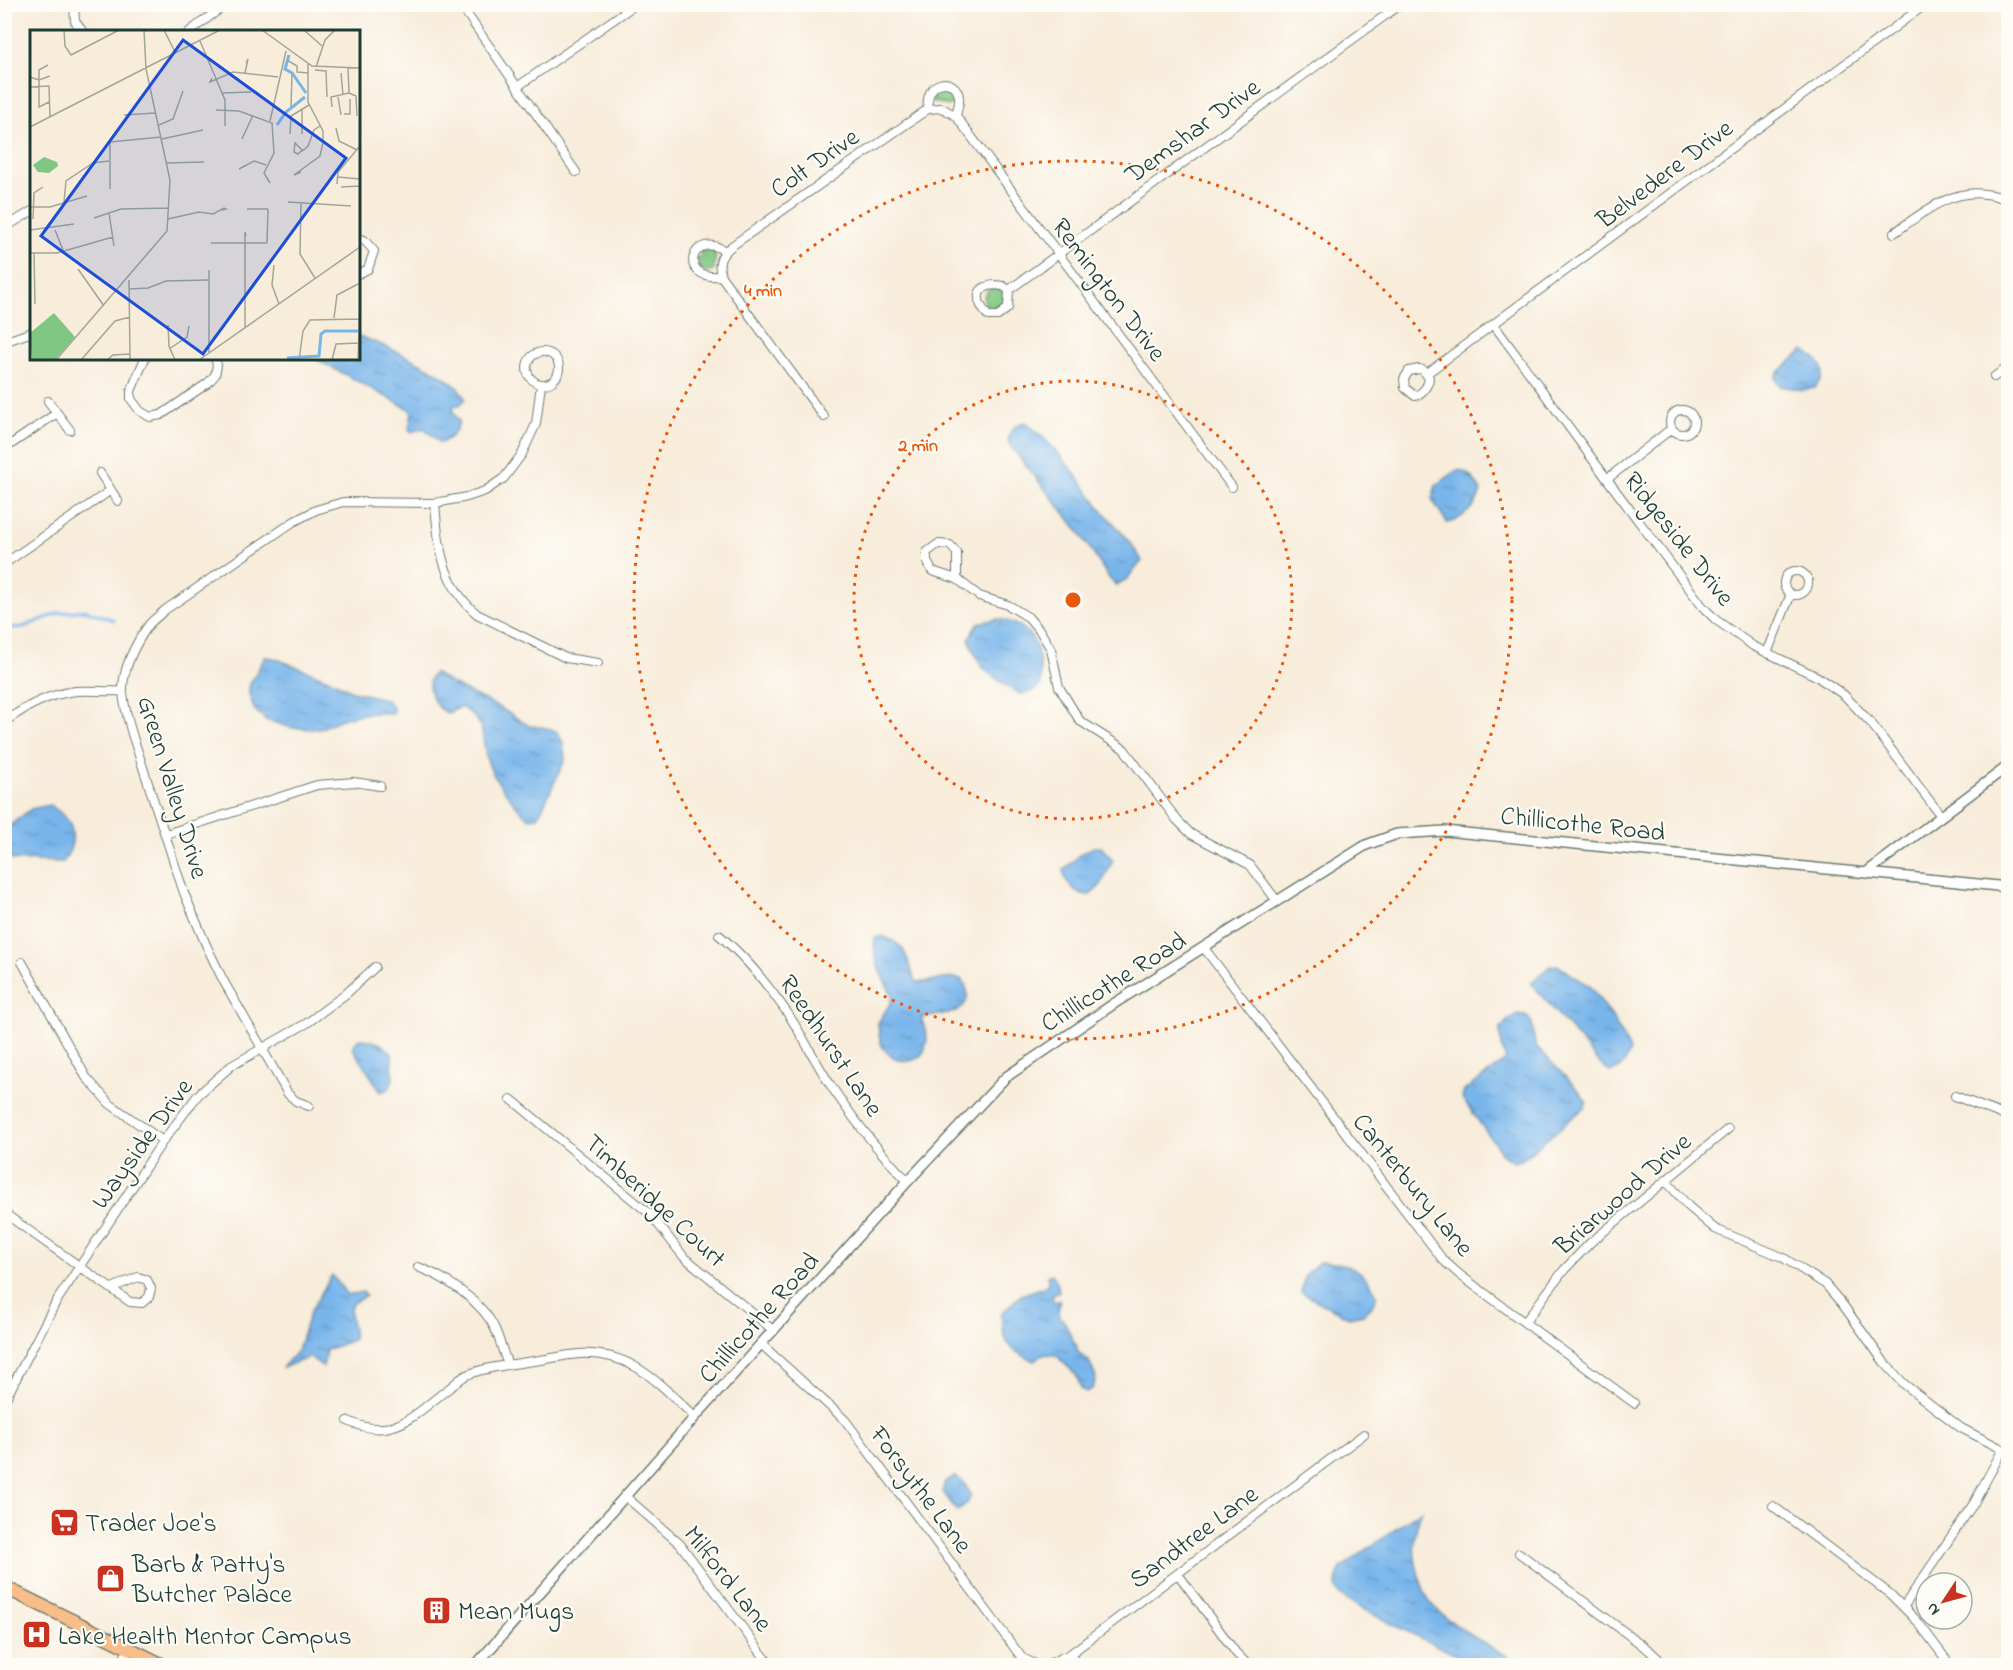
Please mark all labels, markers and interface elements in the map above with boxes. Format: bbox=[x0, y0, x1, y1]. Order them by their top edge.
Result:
inset map bbox=[30, 30, 360, 360]
street label: Demshar Drive bbox=[1117, 70, 1270, 195]
street label: Belvedere Drive bbox=[1589, 111, 1743, 240]
street label: Colt Drive bbox=[763, 120, 868, 209]
street label: Remington Drive bbox=[1041, 211, 1175, 371]
text: 4 min bbox=[744, 279, 782, 305]
text: 2 min bbox=[897, 434, 938, 460]
street label: Ridgeside Drive bbox=[1613, 464, 1743, 616]
centre of rings bbox=[1063, 590, 1083, 610]
street label: Green Valley Drive bbox=[125, 692, 217, 884]
street label: Chillicothe Road bbox=[1498, 798, 1667, 854]
street label: Chillicothe Road bbox=[1034, 923, 1195, 1044]
street label: Reedhurst Lane bbox=[768, 968, 891, 1126]
street label: Wayside Drive bbox=[83, 1071, 204, 1218]
street label: Canterbury Lane bbox=[1342, 1106, 1482, 1266]
street label: Briarwood Drive bbox=[1546, 1124, 1701, 1267]
street label: Timberidge Court bbox=[575, 1126, 734, 1278]
street label: Chillicothe Road bbox=[691, 1244, 830, 1393]
street label: Forsythe Lane bbox=[858, 1418, 980, 1563]
street label: Sandtree Lane bbox=[1122, 1477, 1268, 1600]
supermarket icon: Trader Joe's bbox=[48, 1506, 80, 1538]
place label: Trader Joe's bbox=[85, 1506, 217, 1544]
street label: Milford Lane bbox=[673, 1518, 781, 1642]
place label: Barb & Patty's Butcher Palace bbox=[131, 1547, 293, 1615]
shop icon: Barb & Patty's Butcher Palace bbox=[95, 1562, 127, 1594]
north arrow bbox=[1914, 1571, 1974, 1631]
building icon: Mean Mugs bbox=[421, 1594, 453, 1626]
place label: Mean Mugs bbox=[458, 1594, 574, 1632]
text: N bbox=[1920, 1597, 1946, 1620]
hospital icon: Lake Health Mentor Campus bbox=[21, 1619, 53, 1651]
place label: Lake Health Mentor Campus bbox=[58, 1619, 352, 1657]

